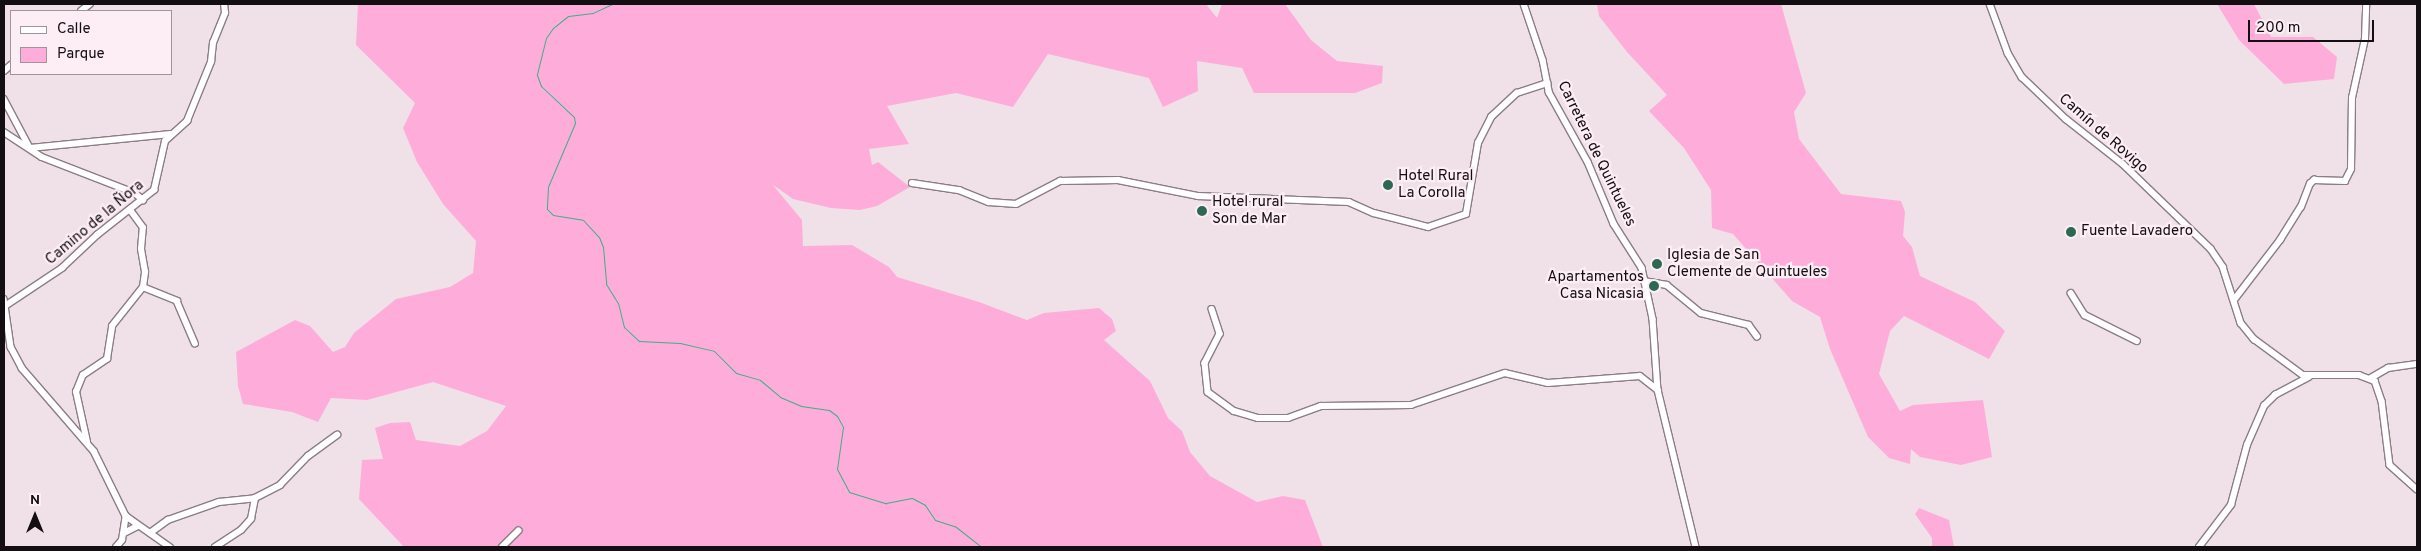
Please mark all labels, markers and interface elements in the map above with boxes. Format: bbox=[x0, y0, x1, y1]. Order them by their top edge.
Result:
legend bbox=[10, 10, 172, 75]
scale bar bbox=[2251, 10, 2377, 42]
text: 200 m bbox=[2256, 19, 2301, 38]
text: Calle bbox=[57, 20, 91, 39]
text: Parque bbox=[57, 45, 105, 64]
street label: Carretera de Quintueles bbox=[1553, 78, 1639, 230]
street label: Camín de Rovigo bbox=[2055, 90, 2151, 178]
place label: Hotel Rural La Corolla bbox=[1398, 167, 1473, 202]
street label: Camino de la Ñora bbox=[42, 177, 148, 269]
marker: Hotel Rural La Corolla bbox=[1382, 179, 1394, 191]
place label: Hotel rural Son de Mar bbox=[1212, 193, 1287, 228]
marker: Hotel rural Son de Mar bbox=[1196, 205, 1208, 217]
place label: Fuente Lavadero bbox=[2081, 223, 2193, 241]
marker: Fuente Lavadero bbox=[2065, 226, 2077, 238]
place label: Iglesia de San Clemente de Quintueles bbox=[1667, 246, 1827, 281]
marker: Iglesia de San Clemente de Quintueles bbox=[1651, 258, 1663, 270]
place label: Apartamentos Casa Nicasia bbox=[1547, 268, 1644, 303]
marker: Apartamentos Casa Nicasia bbox=[1648, 280, 1660, 292]
north arrow bbox=[10, 491, 60, 541]
text: N bbox=[30, 492, 40, 509]

